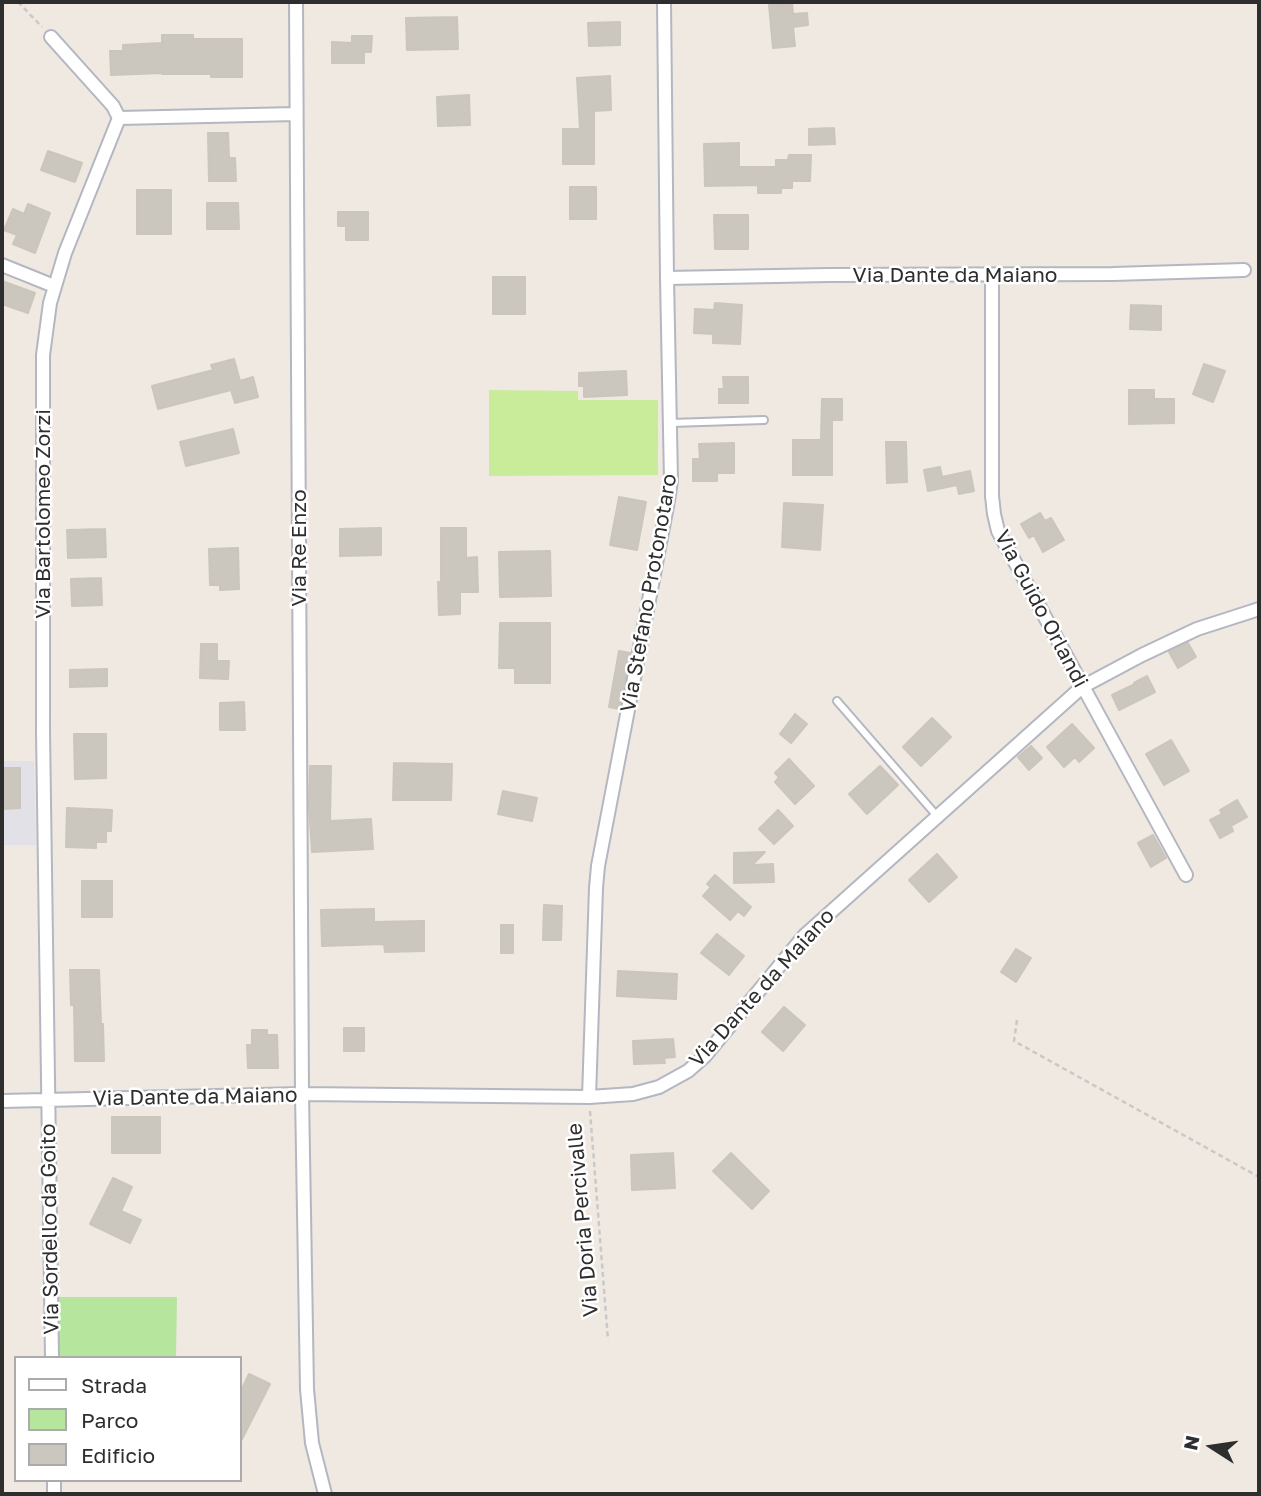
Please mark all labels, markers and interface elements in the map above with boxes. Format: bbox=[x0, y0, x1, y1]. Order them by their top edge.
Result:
street label: Via Dante da Maiano bbox=[853, 262, 1057, 288]
street label: Via Bartolomeo Zorzi bbox=[30, 409, 56, 619]
street label: Via Stefano Protonotaro bbox=[616, 472, 682, 714]
street label: Via Re Enzo bbox=[286, 489, 312, 607]
street label: Via Guido Orlandi bbox=[989, 526, 1093, 692]
street label: Via Dante da Maiano bbox=[684, 903, 840, 1073]
street label: Via Dante da Maiano bbox=[92, 1083, 298, 1111]
street label: Via Doria Percivalle bbox=[562, 1122, 604, 1318]
street label: Via Sordello da Goito bbox=[36, 1123, 64, 1335]
legend bbox=[14, 1356, 242, 1482]
text: Strada bbox=[81, 1372, 147, 1398]
text: Parco bbox=[81, 1407, 138, 1433]
north arrow bbox=[1177, 1412, 1247, 1482]
text: N bbox=[1178, 1433, 1204, 1452]
text: Edificio bbox=[81, 1442, 155, 1468]

